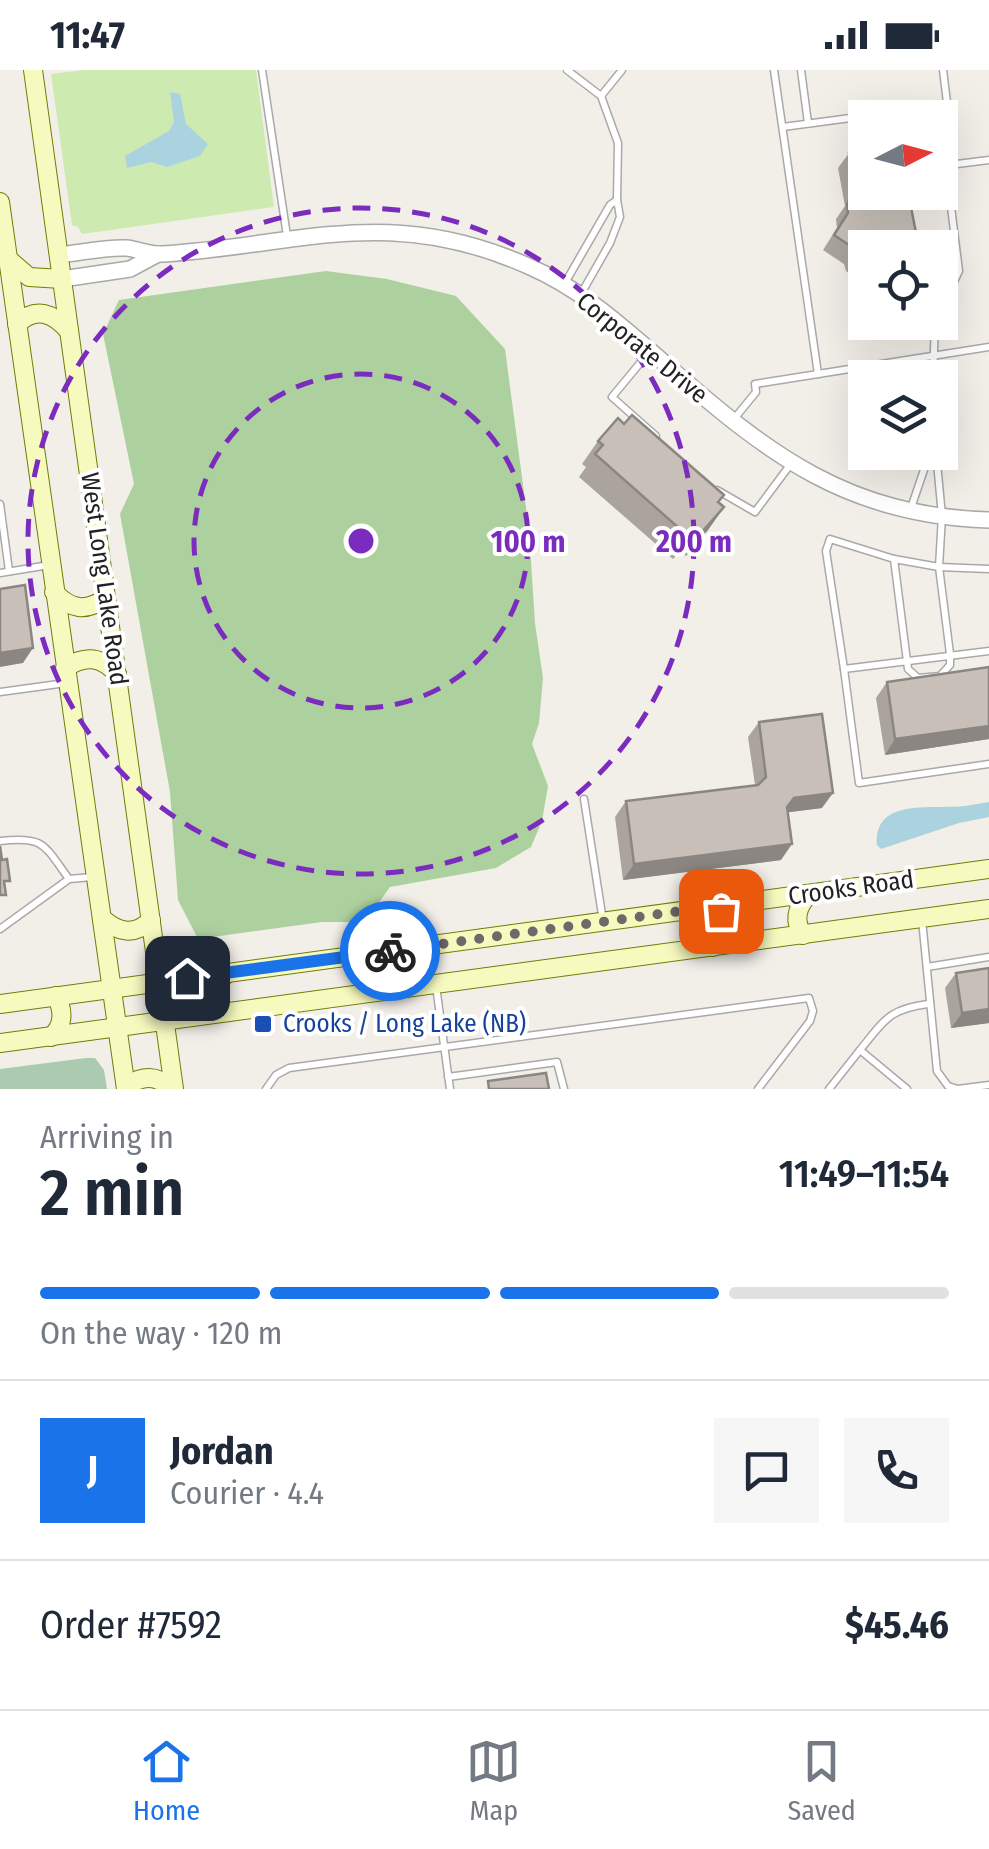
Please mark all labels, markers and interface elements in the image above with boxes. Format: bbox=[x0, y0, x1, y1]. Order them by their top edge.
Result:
text: 11:47 bbox=[50, 12, 125, 58]
north arrow bbox=[848, 100, 958, 210]
map controls bbox=[848, 100, 958, 470]
button: locate bbox=[848, 230, 958, 340]
street label: Corporate Drive bbox=[571, 286, 713, 410]
button: layers bbox=[848, 360, 958, 470]
street label: West Long Lake Road bbox=[74, 471, 134, 687]
centre of rings bbox=[343, 523, 379, 559]
text: 100 m bbox=[491, 524, 565, 560]
text: 200 m bbox=[655, 524, 732, 560]
street label: Crooks Road bbox=[786, 864, 916, 912]
pin bbox=[679, 869, 764, 954]
icon: bag bbox=[694, 884, 749, 939]
courier bbox=[340, 901, 440, 1001]
icon: bike bbox=[363, 924, 418, 979]
pin bbox=[145, 936, 230, 1021]
icon: home bbox=[160, 951, 215, 1006]
place label: Crooks / Long Lake (NB) bbox=[283, 1009, 526, 1039]
marker: Crooks / Long Lake (NB) bbox=[252, 1013, 274, 1035]
text: Arriving in bbox=[40, 1118, 174, 1156]
text: 11:49–11:54 bbox=[779, 1151, 949, 1197]
text: 2 min bbox=[40, 1154, 184, 1232]
text: On the way · 120 m bbox=[40, 1314, 282, 1352]
button: chat bbox=[714, 1418, 819, 1523]
button: phone bbox=[844, 1418, 949, 1523]
text: Jordan bbox=[170, 1428, 274, 1474]
text: J bbox=[87, 1447, 98, 1493]
text: Courier · 4.4 bbox=[170, 1474, 324, 1512]
text: Order #7592 bbox=[40, 1602, 222, 1648]
text: $45.46 bbox=[845, 1602, 949, 1648]
tab: Home bbox=[133, 1734, 200, 1827]
tab: Map bbox=[466, 1734, 521, 1827]
tab: Saved bbox=[787, 1734, 856, 1827]

